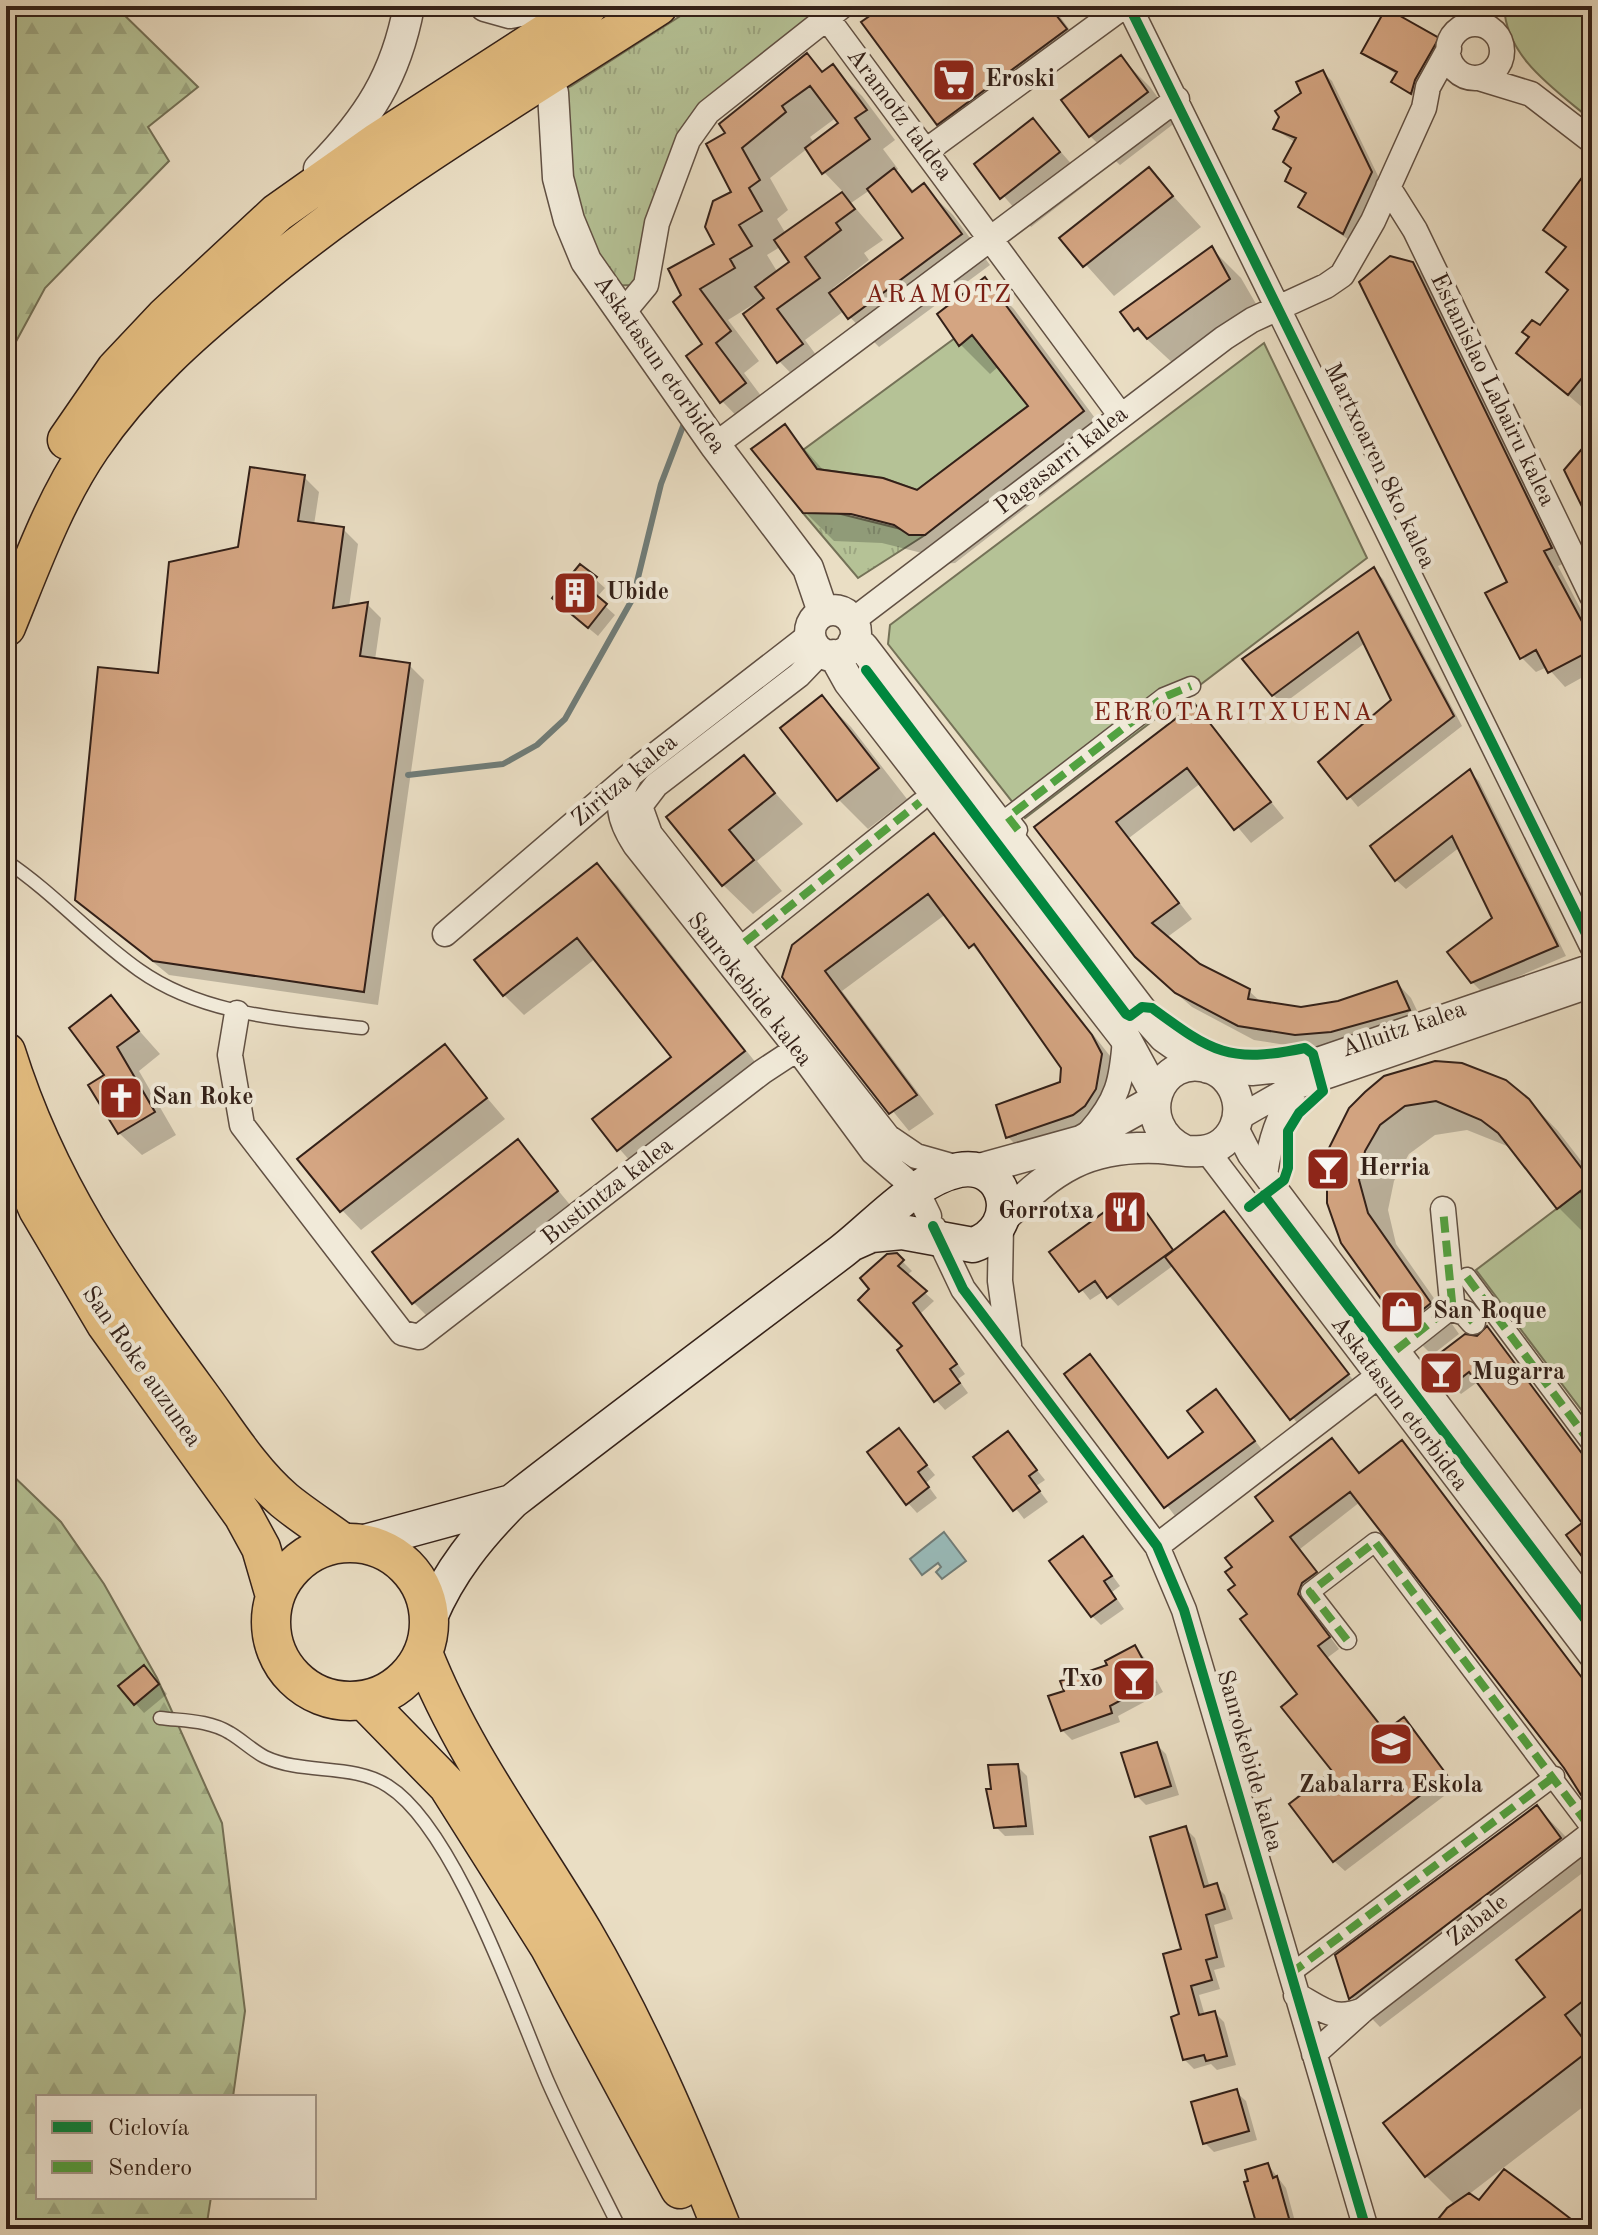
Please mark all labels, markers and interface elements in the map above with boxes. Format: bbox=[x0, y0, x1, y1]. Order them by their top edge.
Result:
street label: Aramotz taldea bbox=[842, 44, 956, 186]
supermarket icon: Eroski bbox=[930, 56, 978, 104]
place label: Eroski bbox=[985, 68, 1055, 92]
street label: Estanislao Labairu kalea bbox=[1425, 270, 1559, 510]
street label: Askatasun etorbidea bbox=[588, 271, 730, 459]
district label: ARAMOTZ bbox=[865, 282, 1013, 308]
street label: Martxoaren 8ko kalea bbox=[1319, 360, 1439, 573]
street label: Pagasarri kalea bbox=[991, 402, 1133, 520]
building icon: Ubide bbox=[551, 569, 599, 617]
place label: Ubide bbox=[606, 581, 669, 605]
district label: ERROTARITXUENA bbox=[1093, 700, 1375, 726]
street label: Ziritza kalea bbox=[568, 730, 682, 832]
street label: Sanrokebide kalea bbox=[682, 909, 816, 1071]
street label: Alluitz kalea bbox=[1339, 997, 1469, 1063]
church icon: San Roke bbox=[97, 1074, 145, 1122]
place label: San Roke bbox=[152, 1086, 254, 1110]
street label: Bustintza kalea bbox=[538, 1134, 678, 1250]
bar icon: Herria bbox=[1304, 1145, 1352, 1193]
place label: Herria bbox=[1359, 1157, 1430, 1181]
restaurant icon: Gorrotxa bbox=[1101, 1188, 1149, 1236]
place label: Gorrotxa bbox=[998, 1200, 1094, 1224]
street label: San Roke auzunea bbox=[77, 1282, 205, 1452]
shop icon: San Roque bbox=[1378, 1288, 1426, 1336]
place label: San Roque bbox=[1433, 1300, 1547, 1324]
street label: Askatasun etorbidea bbox=[1326, 1312, 1472, 1496]
bar icon: Mugarra bbox=[1417, 1349, 1465, 1397]
place label: Mugarra bbox=[1472, 1361, 1565, 1385]
bar icon: Txo bbox=[1110, 1656, 1158, 1704]
street label: Sanrokebide kalea bbox=[1212, 1667, 1286, 1855]
place label: Txo bbox=[1062, 1668, 1103, 1692]
school or university icon: Zabalarra Eskola bbox=[1367, 1720, 1415, 1768]
place label: Zabalarra Eskola bbox=[1299, 1774, 1483, 1798]
street label: Zabale bbox=[1443, 1890, 1513, 1952]
legend bbox=[36, 2095, 316, 2199]
text: Ciclovía bbox=[108, 2117, 190, 2141]
text: Sendero bbox=[108, 2157, 192, 2181]

